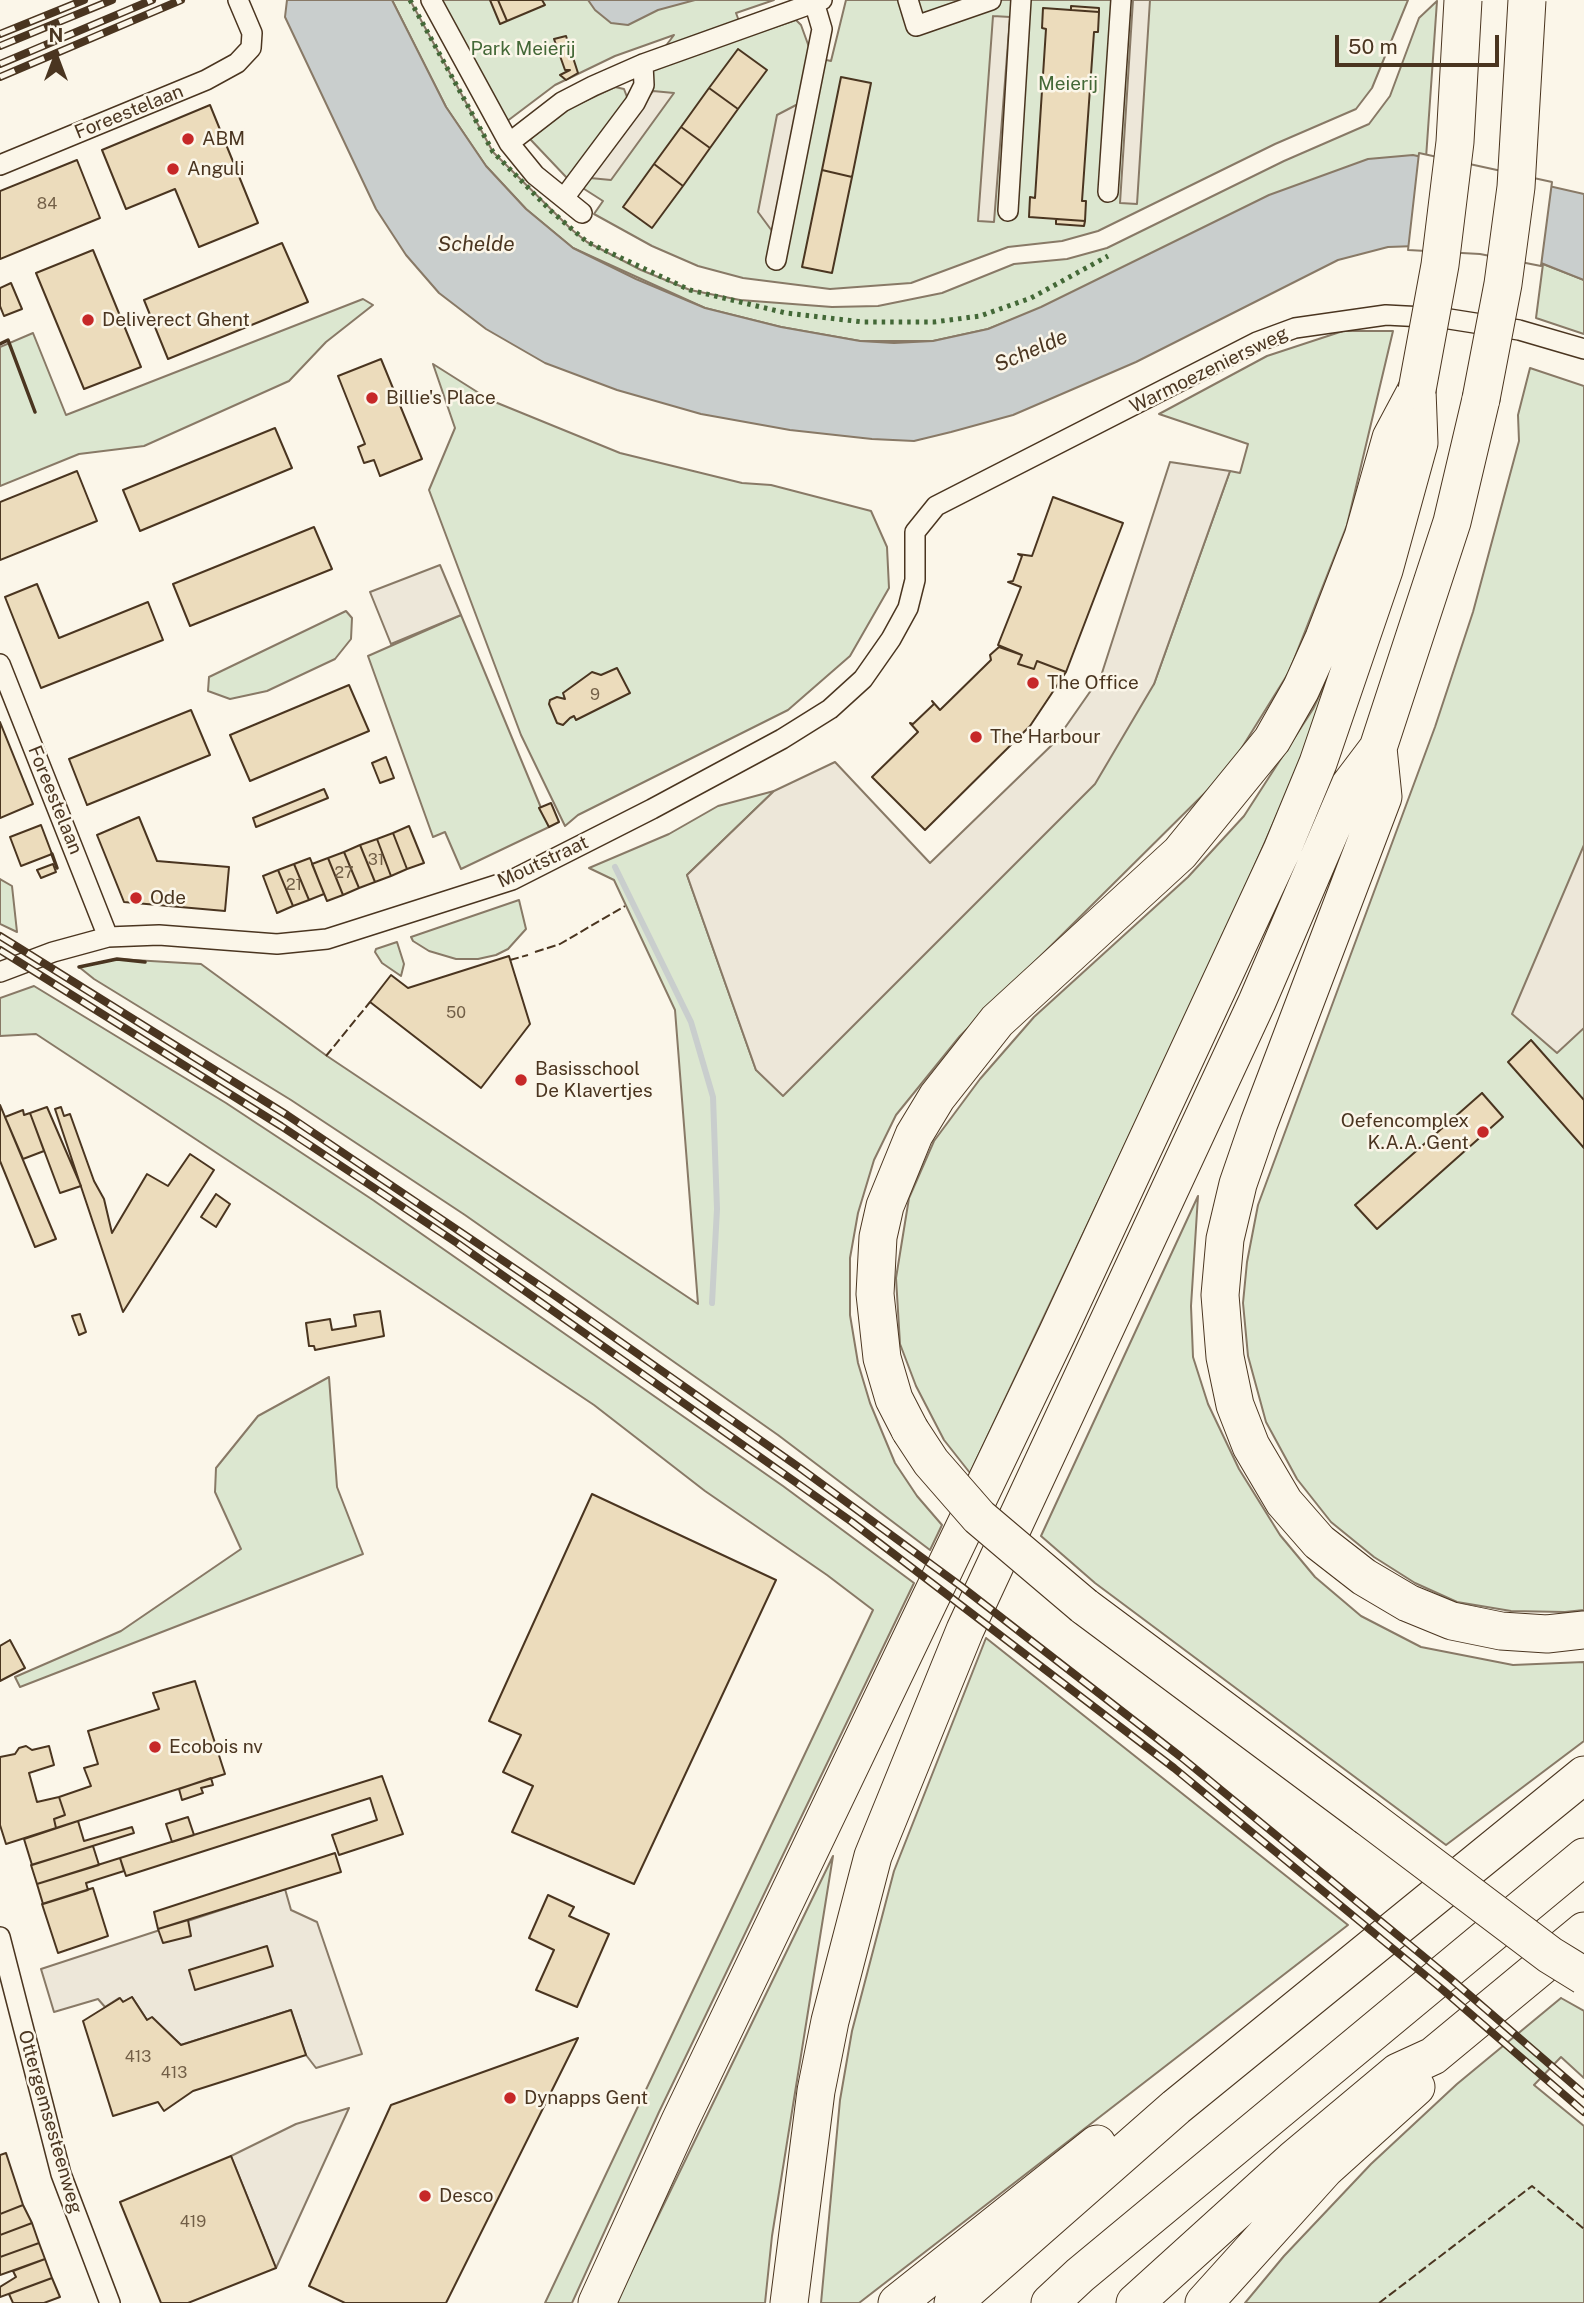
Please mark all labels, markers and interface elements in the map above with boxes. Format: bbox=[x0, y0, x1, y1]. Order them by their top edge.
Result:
north arrow bbox=[21, 21, 91, 91]
scale bar bbox=[1339, 21, 1504, 65]
text: N bbox=[49, 24, 63, 46]
text: 50 m bbox=[1348, 34, 1398, 59]
park label: Park Meierij bbox=[470, 38, 576, 60]
park label: Meierij bbox=[1038, 73, 1098, 95]
street label: Foreestelaan bbox=[71, 80, 187, 144]
place label: ABM bbox=[202, 128, 245, 150]
marker: ABM bbox=[180, 131, 196, 147]
place label: Anguli bbox=[187, 158, 245, 180]
marker: Anguli bbox=[165, 161, 181, 177]
house number: 84 bbox=[37, 194, 57, 214]
water label: Schelde bbox=[437, 232, 515, 258]
place label: Deliverect Ghent bbox=[102, 309, 250, 331]
marker: Deliverect Ghent bbox=[80, 312, 96, 328]
street label: Warmoezeniersweg bbox=[1126, 322, 1292, 418]
water label: Schelde bbox=[991, 324, 1071, 378]
place label: Billie's Place bbox=[386, 387, 496, 409]
marker: Billie's Place bbox=[364, 390, 380, 406]
place label: The Office bbox=[1047, 672, 1139, 694]
marker: The Office bbox=[1025, 675, 1041, 691]
house number: 9 bbox=[590, 685, 600, 705]
place label: The Harbour bbox=[990, 726, 1101, 748]
marker: The Harbour bbox=[968, 729, 984, 745]
street label: Foreestelaan bbox=[23, 742, 87, 858]
street label: Moutstraat bbox=[494, 831, 592, 893]
house number: 31 bbox=[368, 850, 384, 870]
house number: 27 bbox=[334, 863, 354, 883]
house number: 21 bbox=[286, 875, 302, 895]
place label: Ode bbox=[150, 887, 186, 909]
marker: Ode bbox=[128, 890, 144, 906]
house number: 50 bbox=[446, 1003, 466, 1023]
place label: Basisschool De Klavertjes bbox=[535, 1058, 652, 1102]
marker: Basisschool De Klavertjes bbox=[513, 1072, 529, 1088]
place label: Oefencomplex K.A.A. Gent bbox=[1341, 1110, 1469, 1154]
marker: Oefencomplex K.A.A. Gent bbox=[1475, 1124, 1491, 1140]
place label: Ecobois nv bbox=[169, 1736, 263, 1758]
marker: Ecobois nv bbox=[147, 1739, 163, 1755]
street label: Ottergemsesteenweg bbox=[13, 2028, 87, 2216]
house number: 413 bbox=[125, 2047, 151, 2067]
house number: 413 bbox=[161, 2063, 187, 2083]
place label: Dynapps Gent bbox=[524, 2087, 648, 2109]
marker: Dynapps Gent bbox=[502, 2090, 518, 2106]
place label: Desco bbox=[439, 2185, 494, 2207]
marker: Desco bbox=[417, 2188, 433, 2204]
house number: 419 bbox=[180, 2212, 206, 2232]

